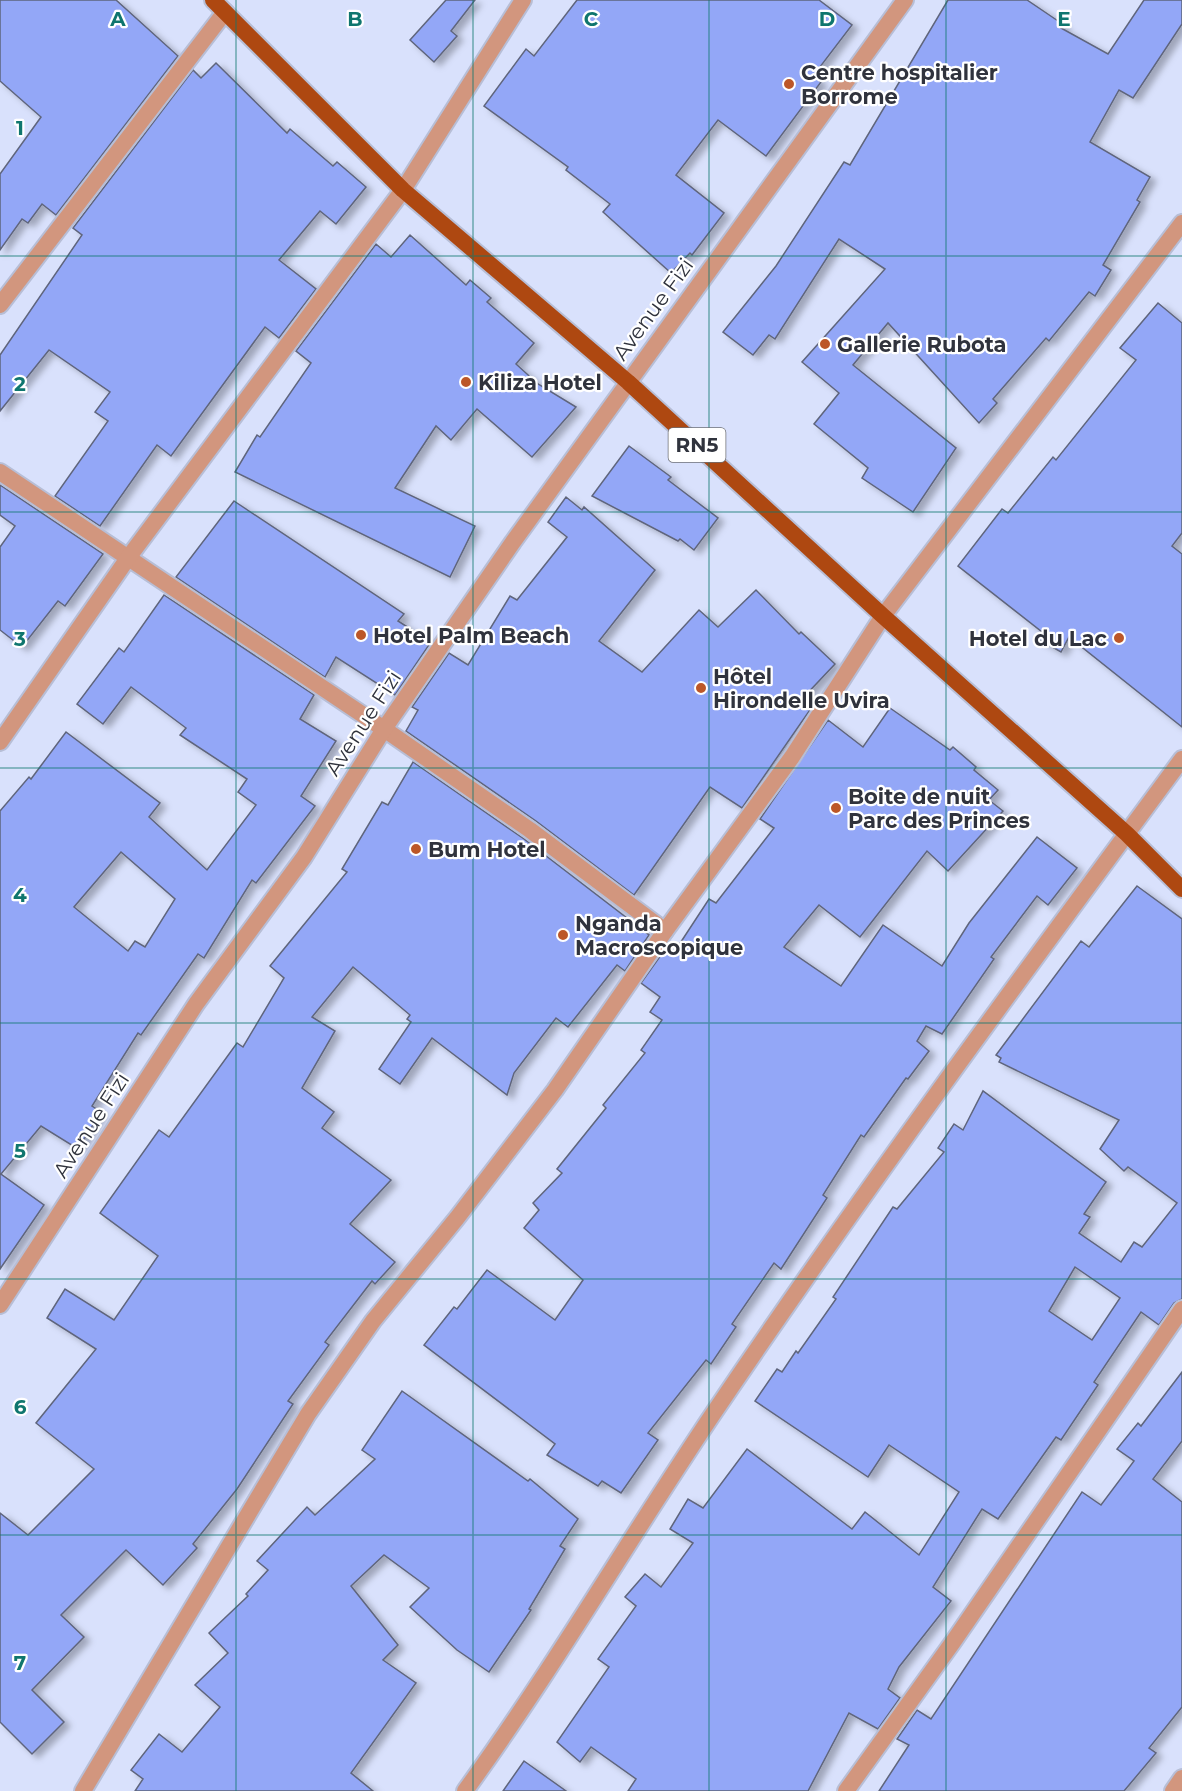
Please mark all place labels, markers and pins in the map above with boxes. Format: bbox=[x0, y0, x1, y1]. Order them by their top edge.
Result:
place label: Centre hospitalier Borrome bbox=[801, 60, 998, 109]
marker: Centre hospitalier Borrome bbox=[782, 77, 796, 91]
place label: Gallerie Rubota bbox=[837, 332, 1006, 357]
marker: Gallerie Rubota bbox=[818, 337, 832, 351]
place label: Kiliza Hotel bbox=[478, 370, 602, 395]
marker: Kiliza Hotel bbox=[459, 375, 473, 389]
place label: Hotel Palm Beach bbox=[373, 623, 569, 648]
place label: Hotel du Lac bbox=[969, 626, 1108, 651]
marker: Hotel Palm Beach bbox=[354, 628, 368, 642]
marker: Hotel du Lac bbox=[1112, 631, 1126, 645]
place label: Hôtel Hirondelle Uvira bbox=[713, 664, 890, 713]
marker: Hôtel Hirondelle Uvira bbox=[694, 681, 708, 695]
place label: Boite de nuit Parc des Princes bbox=[848, 784, 1030, 833]
marker: Boite de nuit Parc des Princes bbox=[829, 801, 843, 815]
place label: Bum Hotel bbox=[428, 837, 546, 862]
marker: Bum Hotel bbox=[409, 842, 423, 856]
place label: Nganda Macroscopique bbox=[575, 911, 743, 960]
marker: Nganda Macroscopique bbox=[556, 928, 570, 942]

